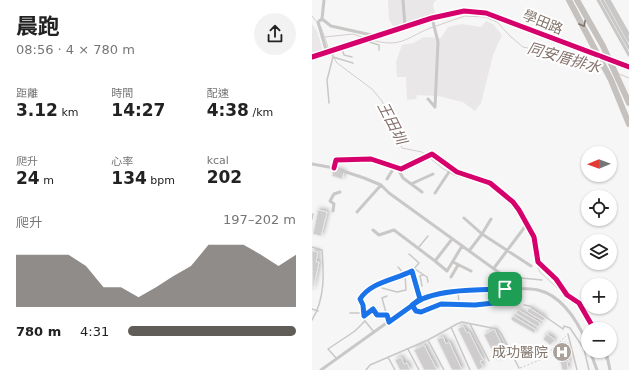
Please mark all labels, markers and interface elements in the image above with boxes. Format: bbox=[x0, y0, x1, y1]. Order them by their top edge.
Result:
street label: 學田路 bbox=[521, 7, 565, 37]
button: share bbox=[254, 13, 296, 55]
text: 晨跑 bbox=[16, 14, 60, 39]
one-way arrow bbox=[579, 20, 586, 28]
water label: 同安厝排水 bbox=[525, 39, 603, 77]
text: 08:56 · 4 × 780 m bbox=[16, 42, 135, 57]
text: 距離 bbox=[16, 87, 38, 100]
text: 時間 bbox=[111, 87, 133, 100]
text: 配速 bbox=[207, 87, 229, 100]
water label: 王田圳 bbox=[374, 99, 411, 149]
text: 3.12 bbox=[16, 100, 58, 120]
text: 14:27 bbox=[111, 100, 165, 120]
text: 4:38 bbox=[207, 100, 249, 120]
text: km bbox=[58, 106, 79, 119]
text: /km bbox=[249, 106, 273, 119]
north arrow bbox=[581, 146, 617, 182]
map controls bbox=[581, 146, 617, 358]
text: kcal bbox=[207, 154, 229, 167]
text: 爬升 bbox=[16, 155, 38, 168]
text: 心率 bbox=[111, 155, 133, 168]
text: 202 bbox=[207, 167, 242, 187]
text: 24 bbox=[16, 168, 40, 188]
text: 134 bbox=[111, 168, 147, 188]
text: m bbox=[40, 174, 54, 187]
text: bpm bbox=[147, 174, 175, 187]
button: locate bbox=[581, 190, 617, 226]
text: 197–202 m bbox=[223, 212, 296, 227]
text: 爬升 bbox=[16, 215, 42, 230]
button: layers bbox=[581, 234, 617, 270]
pin bbox=[488, 272, 522, 306]
icon: arrive bbox=[494, 278, 516, 300]
button: + bbox=[581, 278, 617, 314]
button: − bbox=[581, 322, 617, 358]
text: 780 m bbox=[16, 324, 61, 339]
text: 4:31 bbox=[80, 324, 109, 339]
hospital icon: 成功醫院 bbox=[551, 341, 573, 363]
place label: 成功醫院 bbox=[492, 344, 548, 360]

